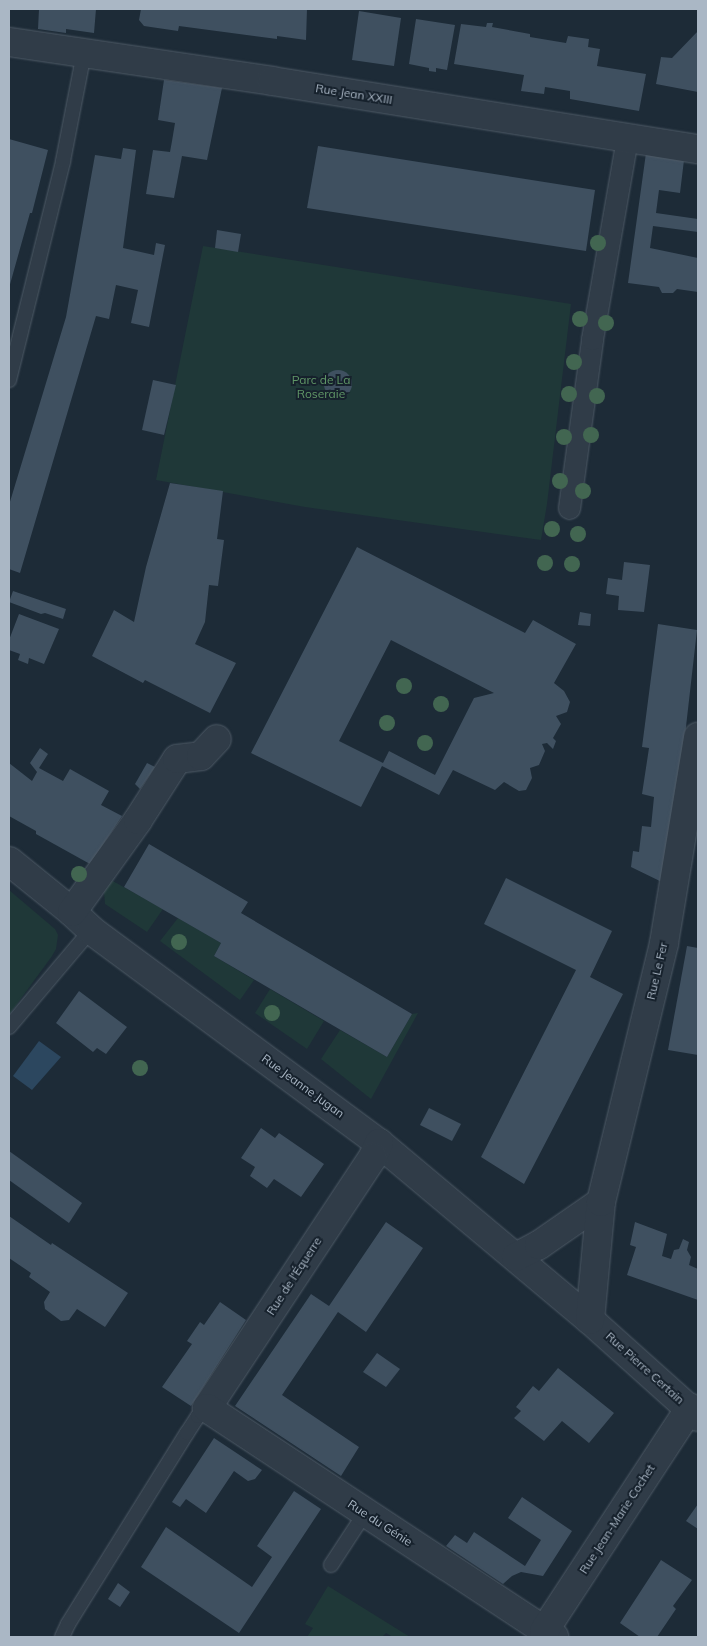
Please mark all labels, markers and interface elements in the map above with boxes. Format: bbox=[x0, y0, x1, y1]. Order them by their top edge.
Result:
street label: Rue Jean XXIII bbox=[315, 81, 393, 107]
park label: Parc de La Roseraie bbox=[292, 373, 350, 401]
street label: Rue Le Fer bbox=[643, 941, 671, 1001]
street label: Rue Jeanne Jugan bbox=[259, 1051, 347, 1121]
street label: Rue de l'Équerre bbox=[263, 1234, 325, 1318]
street label: Rue Pierre Certain bbox=[603, 1329, 687, 1407]
street label: Rue Jean-Marie Cochet bbox=[576, 1462, 658, 1576]
street label: Rue du Génie bbox=[345, 1497, 415, 1549]

